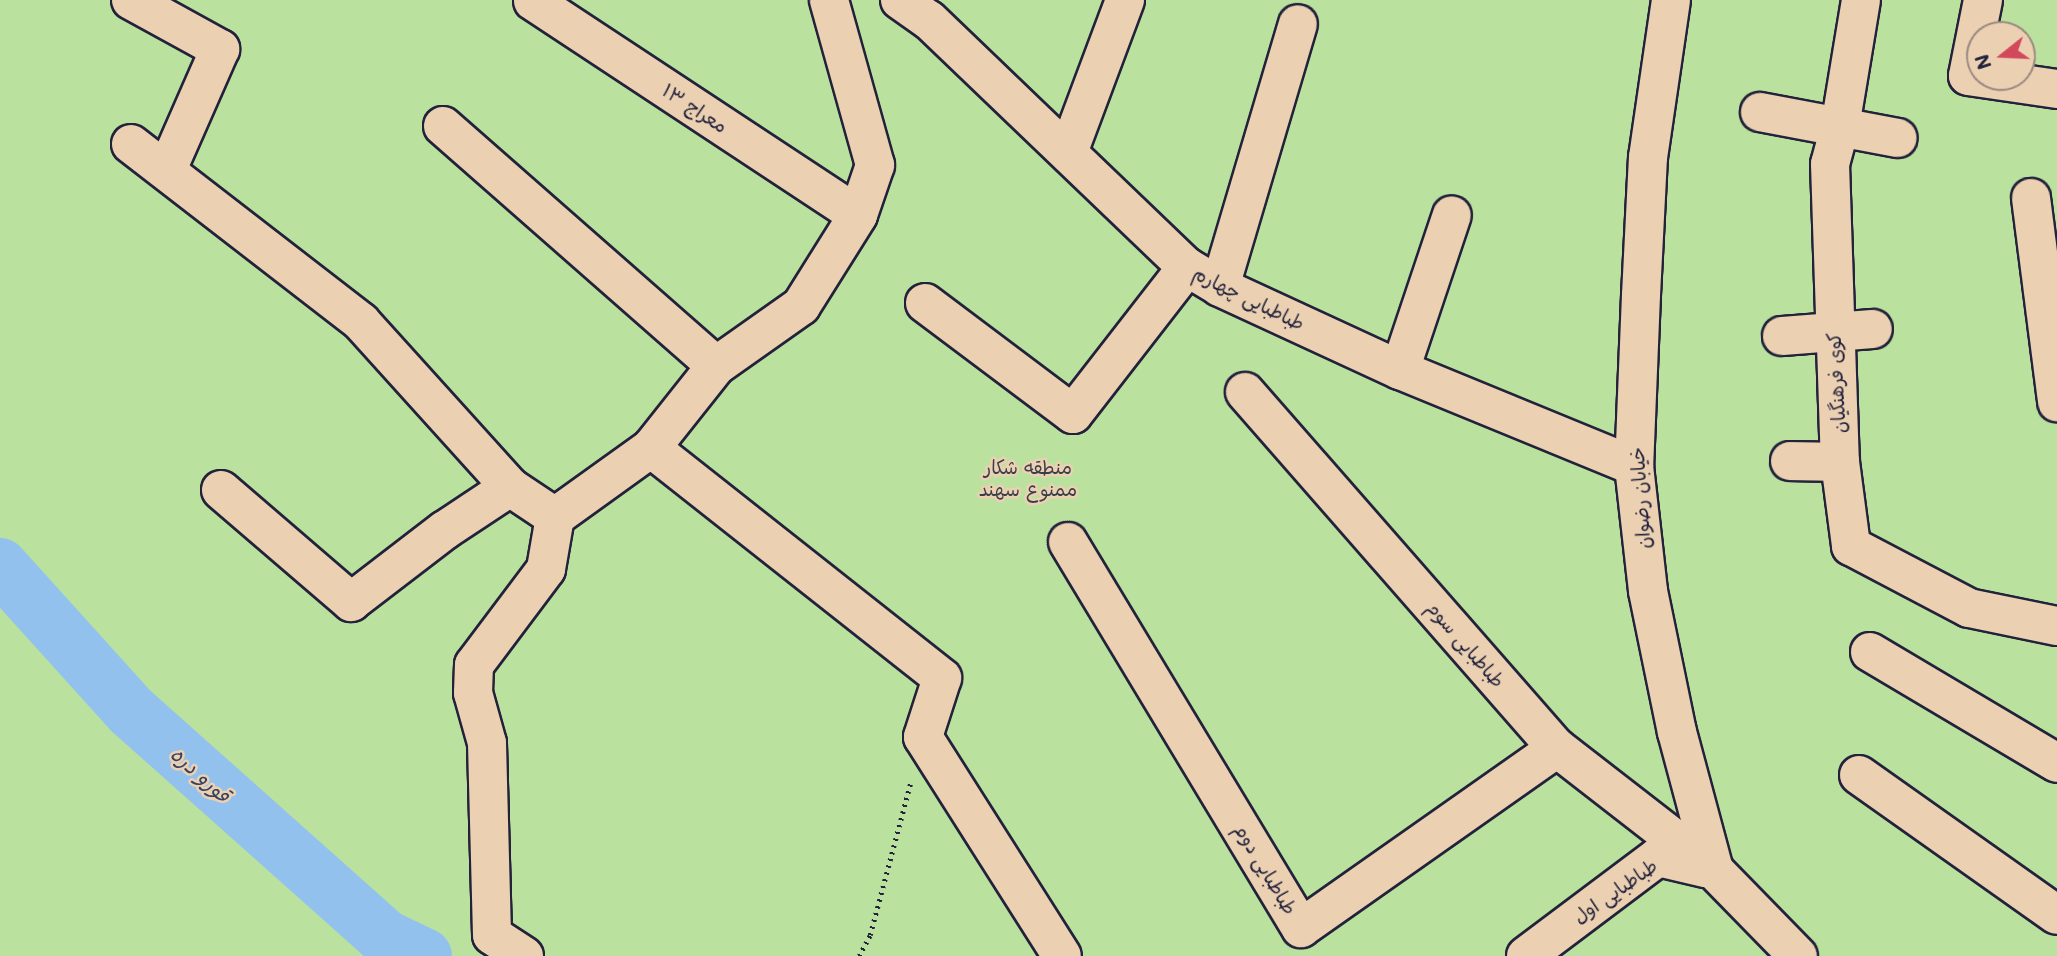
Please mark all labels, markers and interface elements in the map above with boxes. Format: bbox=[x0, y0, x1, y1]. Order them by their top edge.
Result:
north arrow bbox=[1966, 21, 2036, 91]
text: N bbox=[1968, 51, 1997, 73]
street label: معراج ۱۳ bbox=[658, 79, 732, 137]
street label: طباطبایی چهارم bbox=[1190, 261, 1308, 335]
street label: کوی فرهنگیان bbox=[1822, 332, 1850, 434]
street label: خیابان رضوان bbox=[1625, 446, 1655, 550]
park label: منطقه شکار ممنوع سهند bbox=[979, 456, 1077, 500]
street label: طباطبایی سوم bbox=[1422, 596, 1510, 692]
water label: قورو دره bbox=[166, 741, 236, 807]
street label: طباطبایی دوم bbox=[1230, 819, 1302, 919]
street label: طباطبایی اول bbox=[1569, 854, 1661, 928]

